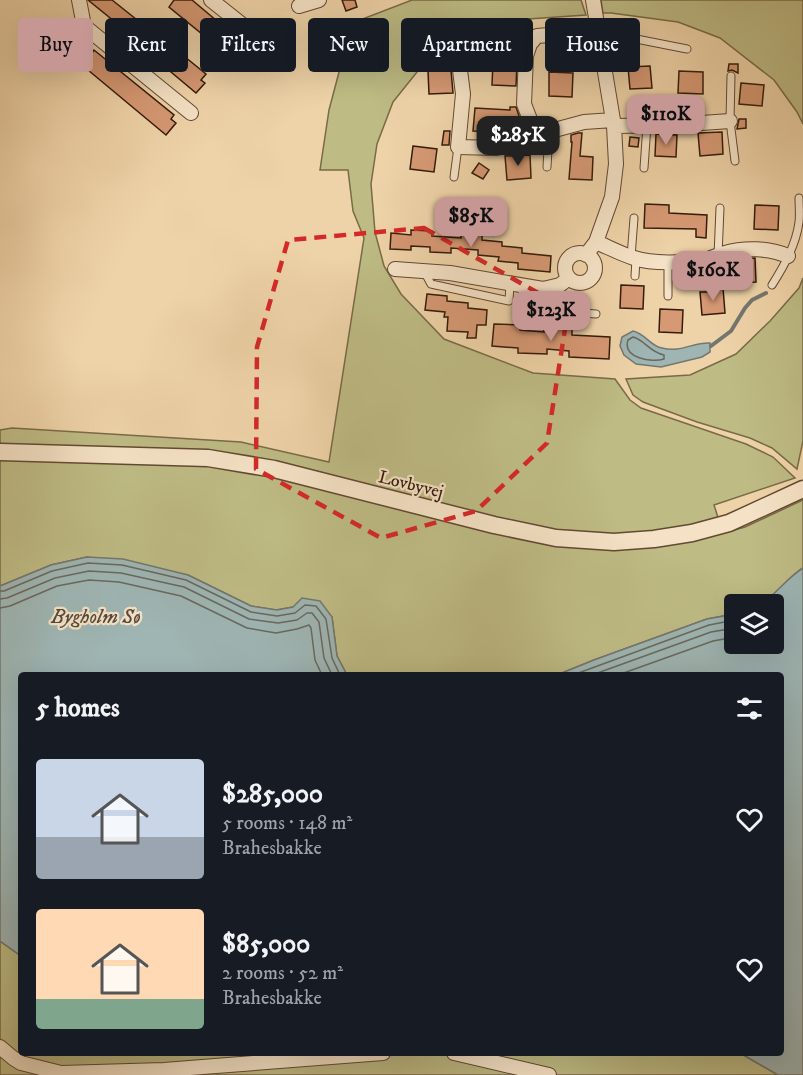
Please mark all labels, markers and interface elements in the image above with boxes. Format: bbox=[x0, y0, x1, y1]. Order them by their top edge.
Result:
chip: Buy bbox=[18, 18, 93, 72]
chip: Rent bbox=[105, 18, 188, 72]
chip: Filters bbox=[200, 18, 296, 72]
chip: New bbox=[308, 18, 389, 72]
chip: Apartment bbox=[401, 18, 533, 72]
chip: House bbox=[545, 18, 640, 72]
pin: $110K bbox=[624, 95, 708, 146]
text: $110K bbox=[641, 102, 691, 127]
pin: $285K bbox=[476, 116, 560, 167]
text: $285K bbox=[491, 123, 545, 148]
pin: $85K bbox=[435, 197, 507, 248]
text: $85K bbox=[449, 204, 493, 229]
pin: $160K bbox=[671, 251, 755, 302]
text: $160K bbox=[686, 258, 740, 283]
pin: $123K bbox=[509, 291, 593, 342]
text: $123K bbox=[526, 298, 576, 323]
street label: Lovbyvej bbox=[376, 466, 446, 504]
map controls bbox=[724, 594, 784, 654]
button: layers bbox=[724, 594, 784, 654]
water label: Bygholm Sø bbox=[50, 605, 141, 630]
text: 5 homes bbox=[36, 692, 120, 725]
icon: filters bbox=[733, 692, 766, 725]
text: $285,000 bbox=[222, 778, 323, 811]
icon: home bbox=[84, 783, 156, 855]
icon: heart bbox=[733, 803, 766, 836]
text: 5 rooms · 148 m² bbox=[222, 811, 352, 836]
text: Brahesbakke bbox=[222, 836, 322, 861]
text: $85,000 bbox=[222, 928, 310, 961]
icon: home bbox=[84, 933, 156, 1005]
icon: heart bbox=[733, 953, 766, 986]
text: 2 rooms · 52 m² bbox=[222, 961, 343, 986]
text: Brahesbakke bbox=[222, 986, 322, 1011]

